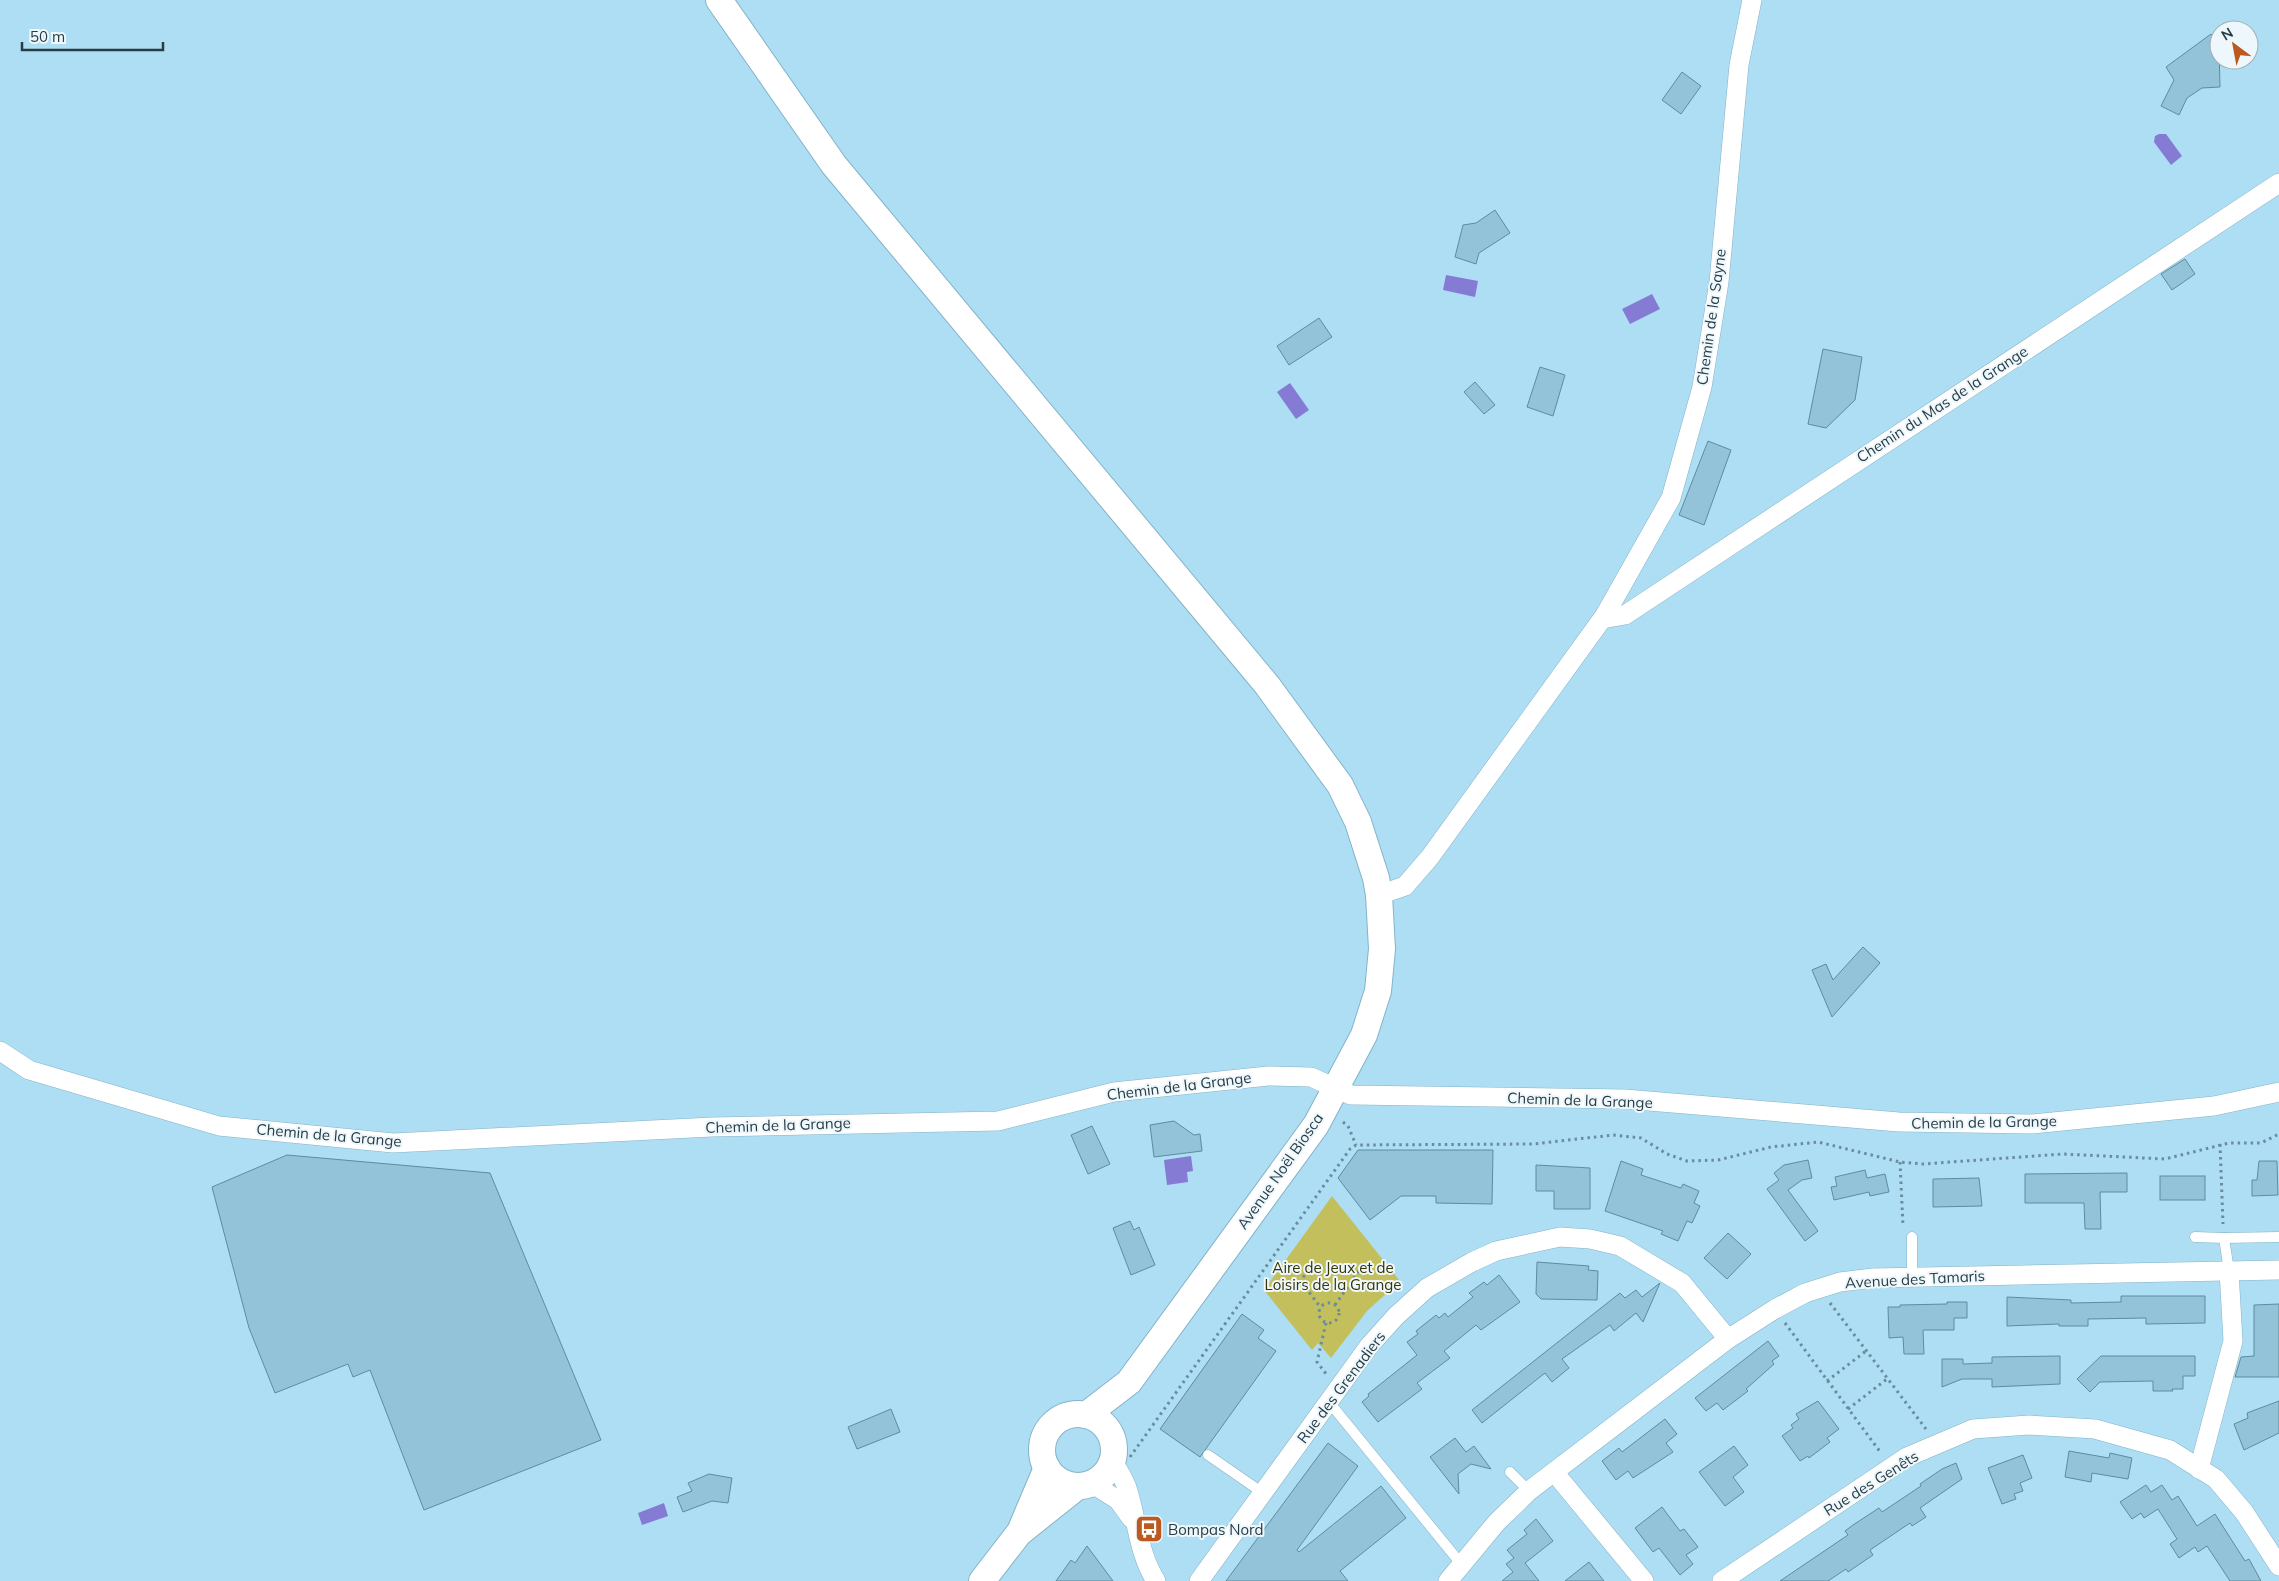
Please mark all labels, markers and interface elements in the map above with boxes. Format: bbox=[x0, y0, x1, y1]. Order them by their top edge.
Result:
scale bar bbox=[22, 20, 164, 52]
north arrow bbox=[2209, 20, 2259, 70]
text: N bbox=[2218, 24, 2236, 44]
text: 50 m bbox=[30, 27, 65, 46]
street label: Chemin de la Sayne bbox=[1692, 248, 1730, 386]
street label: Chemin du Mas de la Grange bbox=[1853, 341, 2031, 467]
street label: Chemin de la Grange bbox=[1106, 1068, 1252, 1104]
street label: Chemin de la Grange bbox=[1507, 1088, 1653, 1112]
street label: Avenue Noël Biosca bbox=[1233, 1109, 1327, 1233]
street label: Chemin de la Grange bbox=[1911, 1111, 2057, 1133]
street label: Chemin de la Grange bbox=[705, 1113, 851, 1137]
street label: Chemin de la Grange bbox=[256, 1119, 402, 1151]
park label: Aire de Jeux et de Loisirs de la Grange bbox=[1265, 1258, 1401, 1294]
street label: Avenue des Tamaris bbox=[1844, 1266, 1986, 1292]
street label: Rue des Grenadiers bbox=[1293, 1327, 1389, 1447]
street label: Rue des Genêts bbox=[1820, 1446, 1922, 1520]
bus stop icon: Bompas Nord bbox=[1134, 1514, 1164, 1544]
place label: Bompas Nord bbox=[1168, 1520, 1263, 1539]

